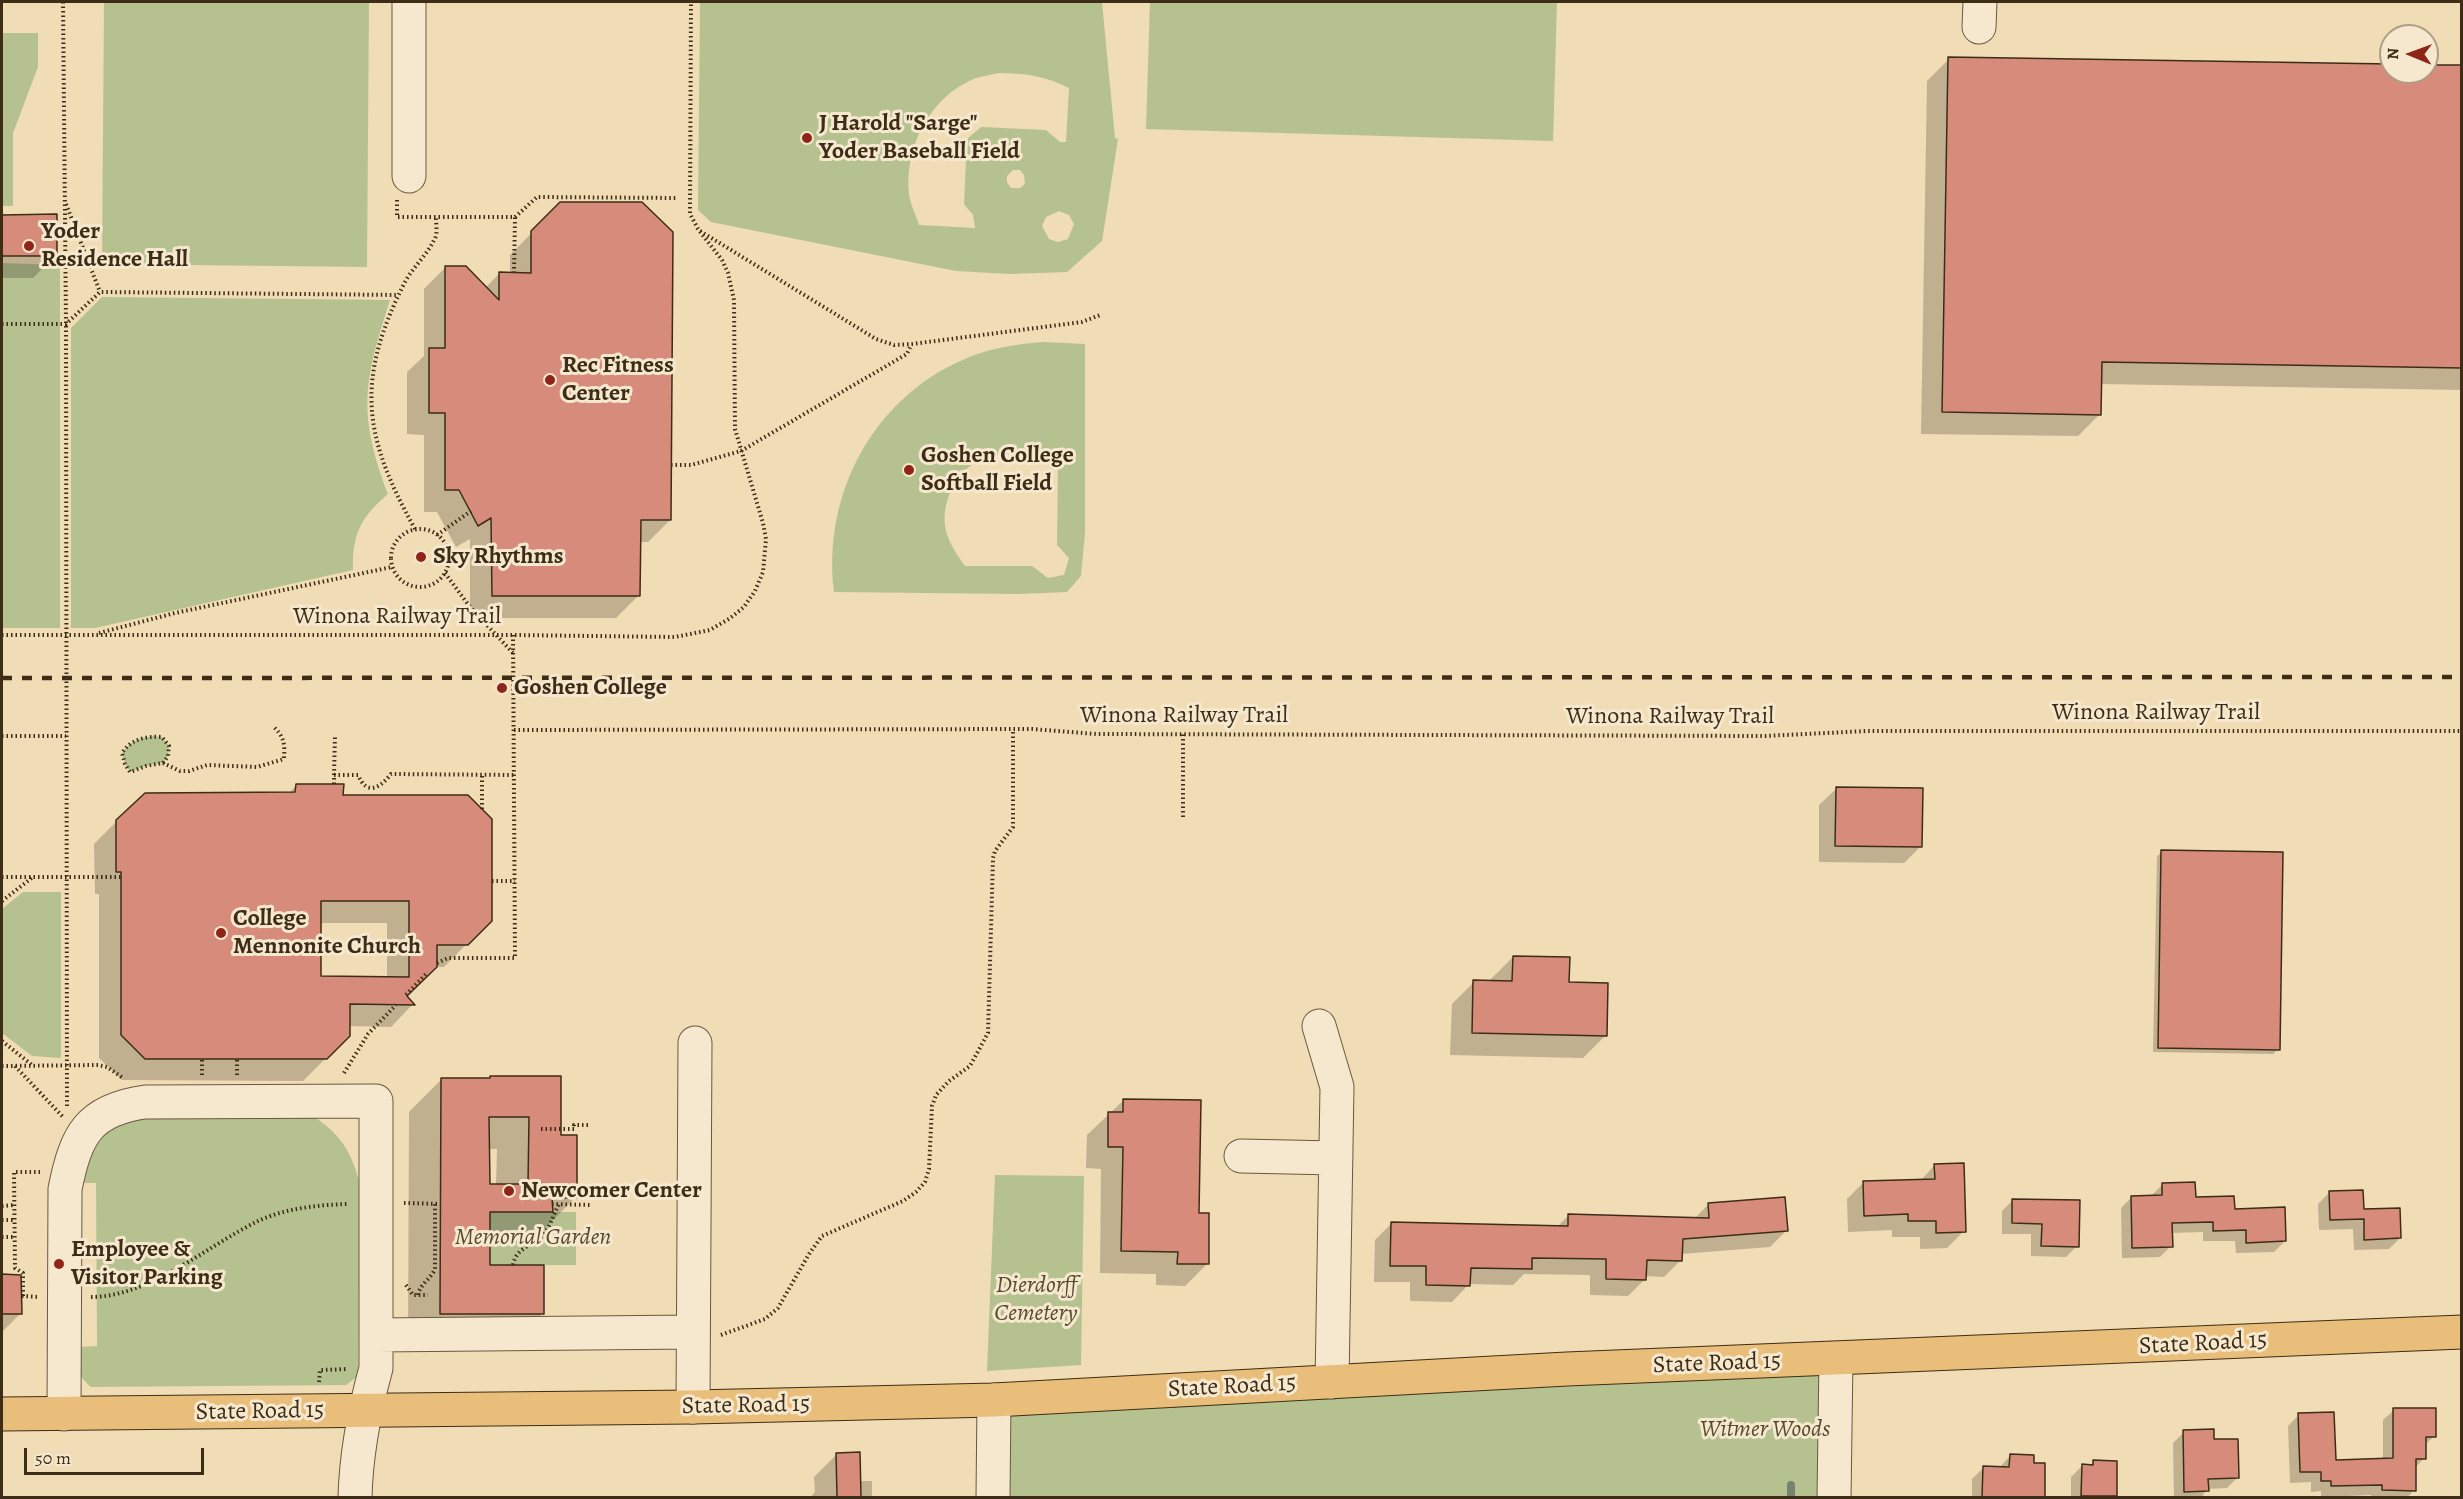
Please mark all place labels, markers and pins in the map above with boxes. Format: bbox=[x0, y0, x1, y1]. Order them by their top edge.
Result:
place label: J Harold "Sarge" Yoder Baseball Field bbox=[819, 110, 1020, 166]
marker: J Harold "Sarge" Yoder Baseball Field bbox=[800, 131, 814, 145]
place label: Yoder Residence Hall bbox=[41, 218, 188, 274]
marker: Yoder Residence Hall bbox=[22, 239, 36, 253]
place label: Rec Fitness Center bbox=[562, 352, 674, 408]
marker: Rec Fitness Center bbox=[543, 373, 557, 387]
place label: Goshen College Softball Field bbox=[921, 442, 1074, 498]
marker: Goshen College Softball Field bbox=[902, 463, 916, 477]
place label: Sky Rhythms bbox=[433, 543, 563, 571]
marker: Sky Rhythms bbox=[414, 550, 428, 564]
place label: Goshen College bbox=[514, 674, 667, 702]
marker: Goshen College bbox=[495, 681, 509, 695]
place label: College Mennonite Church bbox=[233, 905, 421, 961]
marker: College Mennonite Church bbox=[214, 926, 228, 940]
place label: Newcomer Center bbox=[521, 1177, 702, 1205]
marker: Newcomer Center bbox=[502, 1184, 516, 1198]
place label: Employee & Visitor Parking bbox=[71, 1236, 223, 1292]
marker: Employee & Visitor Parking bbox=[52, 1257, 66, 1271]

